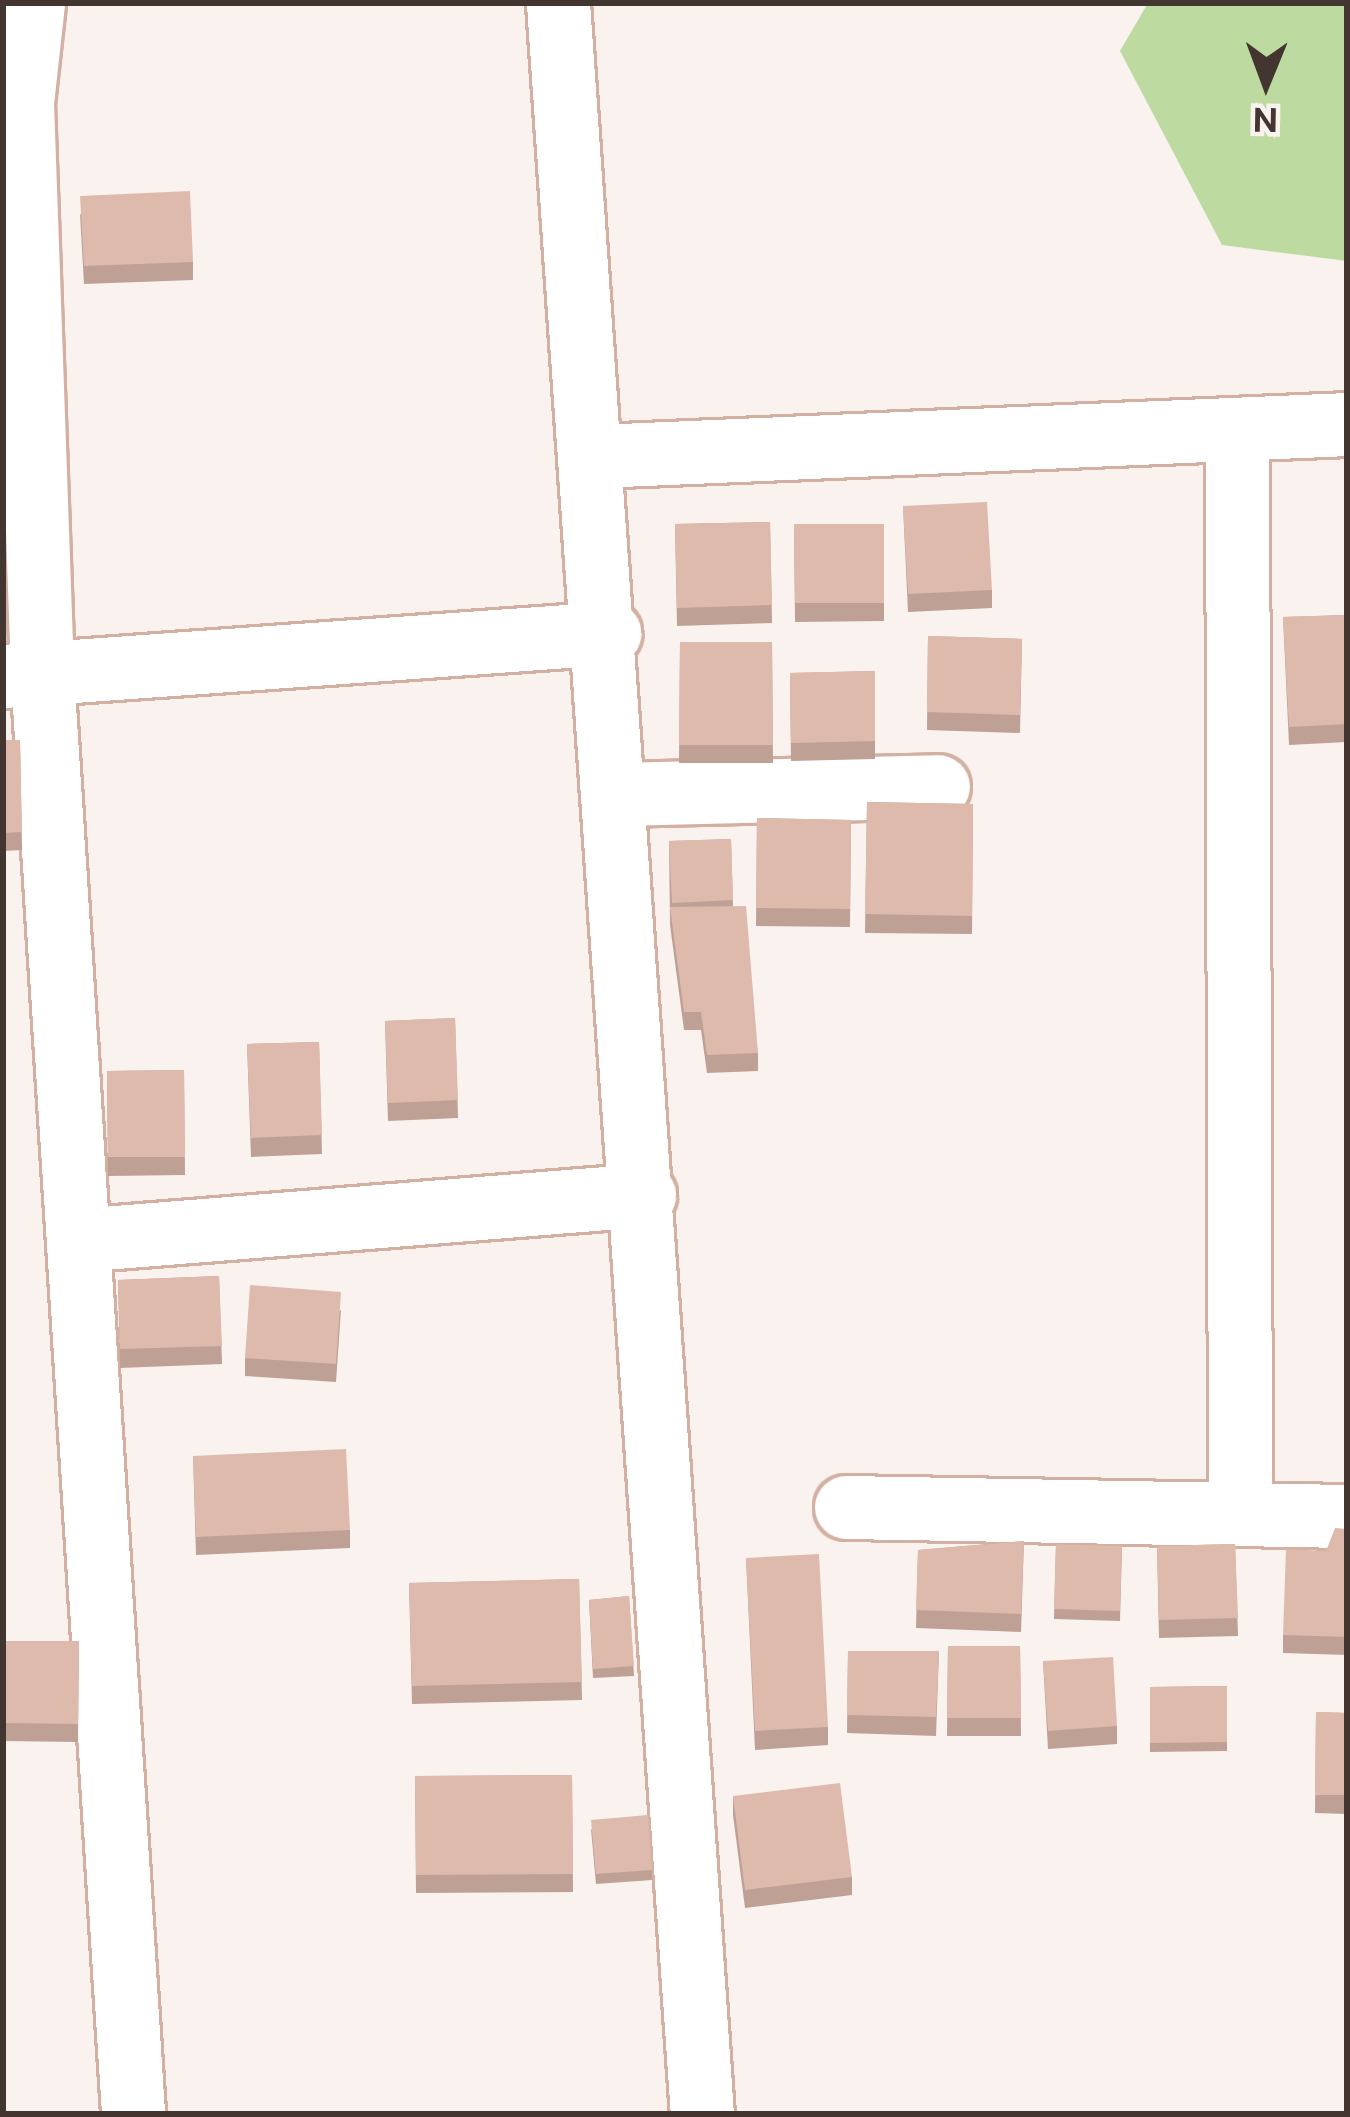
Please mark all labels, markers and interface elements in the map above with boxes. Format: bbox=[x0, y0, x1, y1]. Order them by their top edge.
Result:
north arrow bbox=[1206, 24, 1326, 144]
text: N bbox=[1252, 101, 1279, 139]

